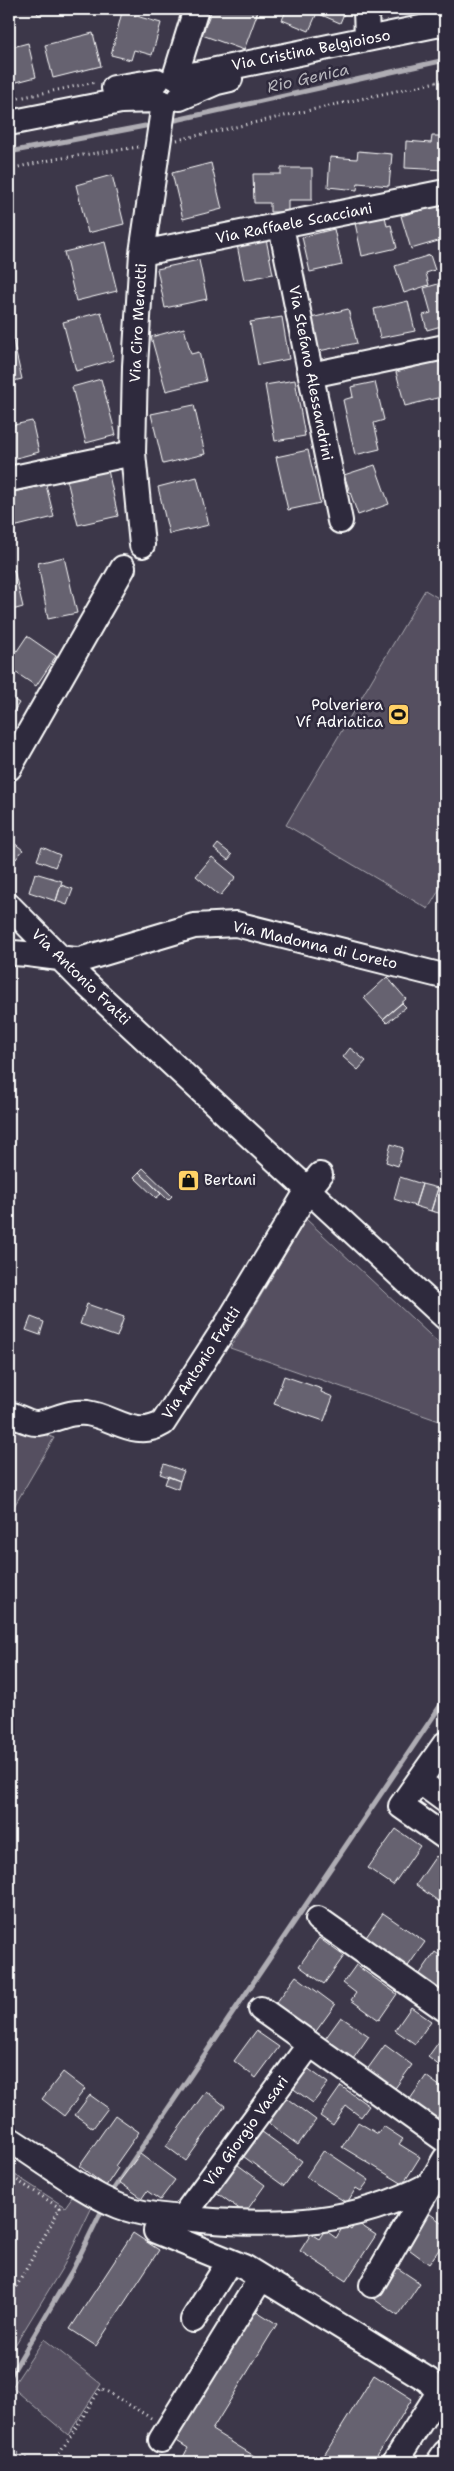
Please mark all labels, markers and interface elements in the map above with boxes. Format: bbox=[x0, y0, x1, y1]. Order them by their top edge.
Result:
street label: Via Cristina Belgioioso bbox=[230, 25, 392, 75]
water label: Rio Genica bbox=[265, 58, 351, 98]
street label: Via Raffaele Scacciani bbox=[214, 198, 374, 248]
street label: Via Ciro Menotti bbox=[125, 263, 151, 383]
street label: Via Stefano Alessandrini bbox=[284, 284, 338, 462]
place label: Polveriera Vf Adriatica bbox=[296, 695, 384, 732]
sports icon: Polveriera Vf Adriatica bbox=[387, 702, 411, 726]
street label: Via Madonna di Loreto bbox=[231, 916, 399, 974]
street label: Via Antonio Fratti bbox=[27, 924, 135, 1030]
shop icon: Bertani bbox=[176, 1168, 200, 1192]
place label: Bertani bbox=[204, 1170, 256, 1190]
street label: Via Antonio Fratti bbox=[157, 1303, 245, 1423]
street label: Via Giorgio Vasari bbox=[199, 2072, 293, 2190]

